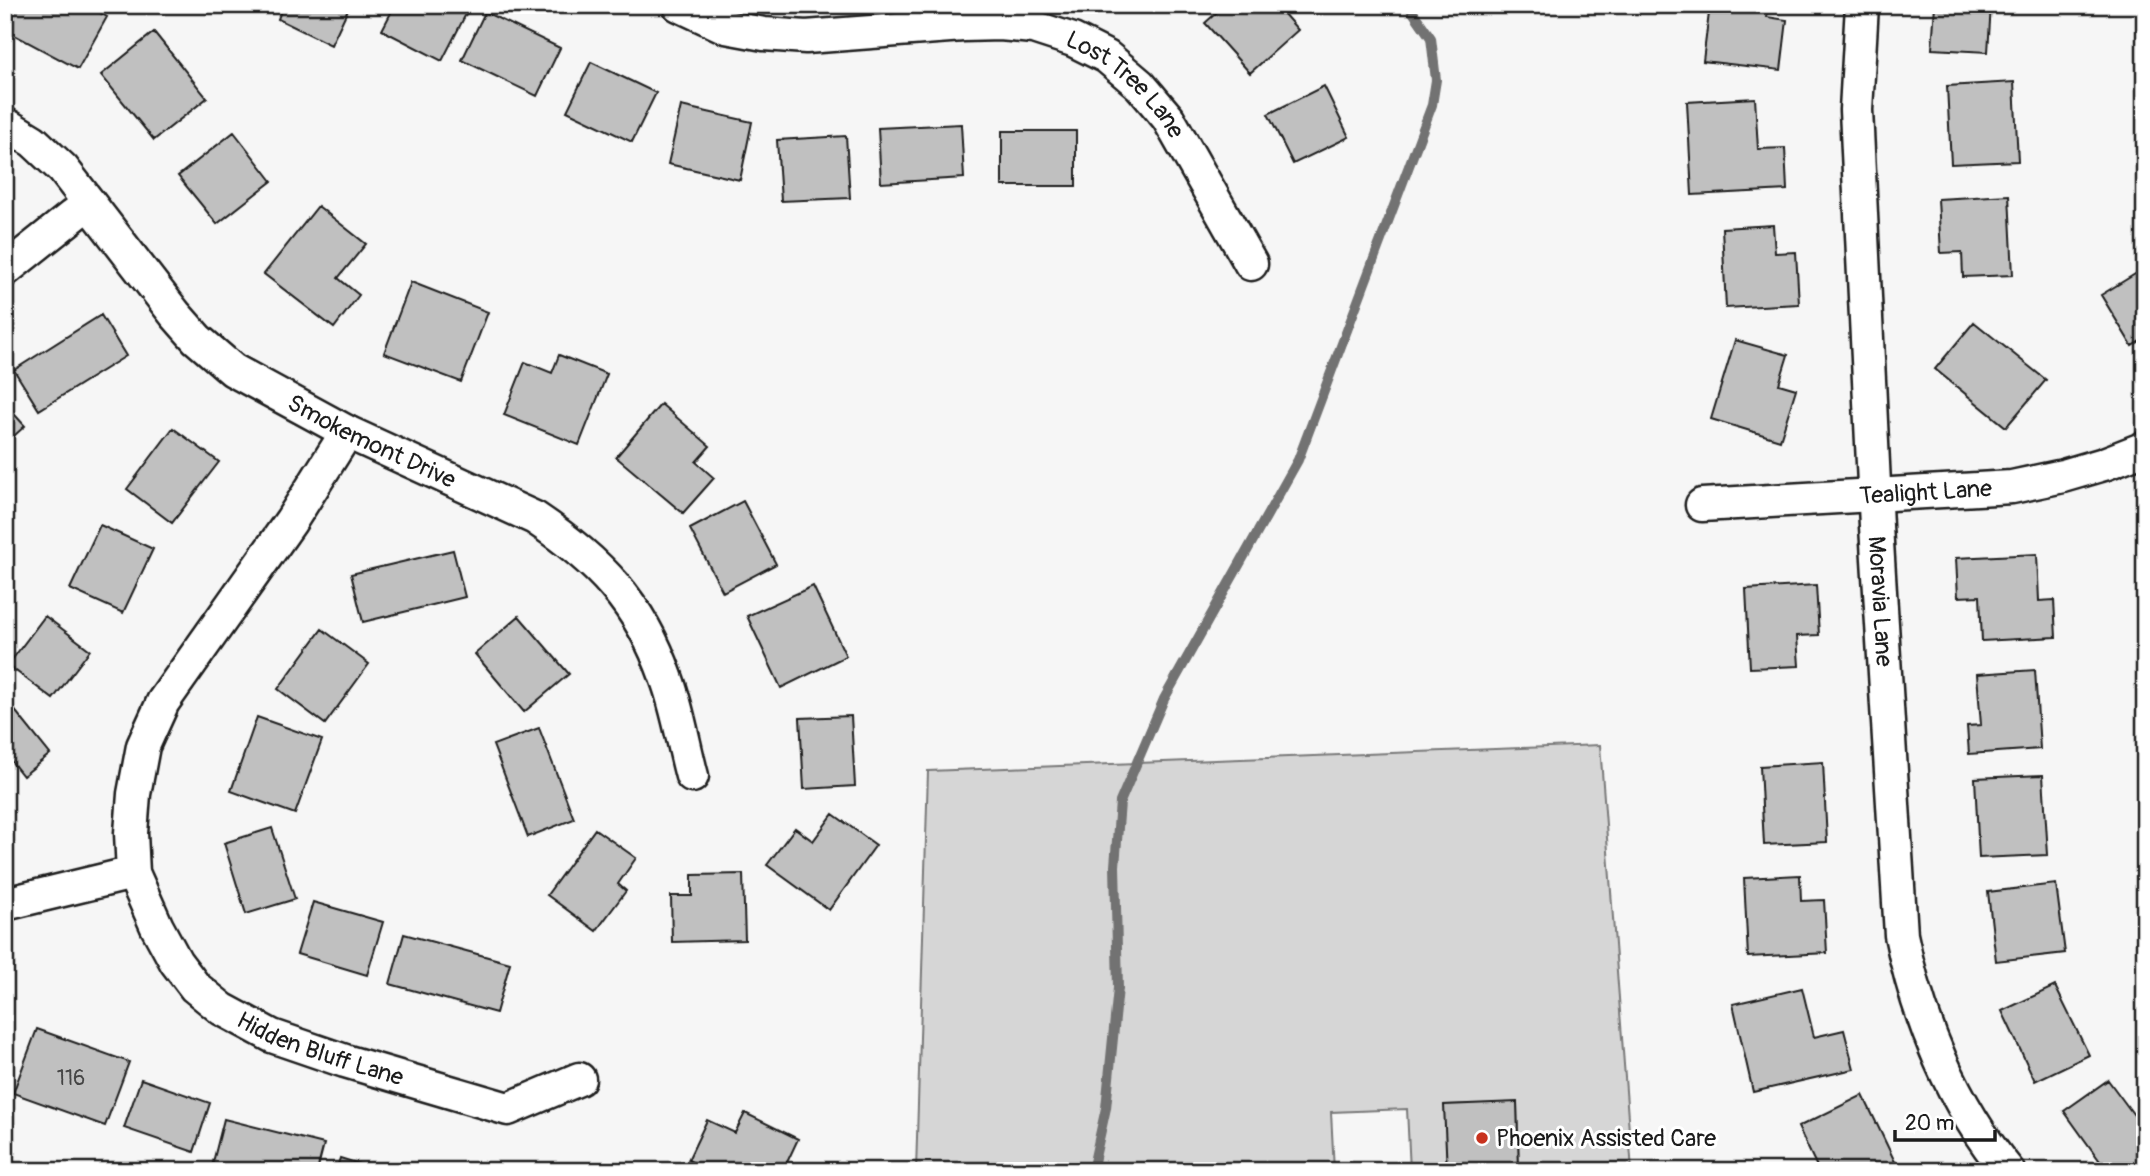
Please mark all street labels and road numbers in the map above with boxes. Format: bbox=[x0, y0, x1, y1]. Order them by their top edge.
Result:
street label: Lost Tree Lane bbox=[1061, 25, 1190, 144]
street label: Smokemont Drive bbox=[283, 389, 460, 495]
street label: Tealight Lane bbox=[1859, 474, 1993, 511]
street label: Moravia Lane bbox=[1862, 535, 1899, 668]
street label: Hidden Bluff Lane bbox=[232, 1006, 407, 1092]

